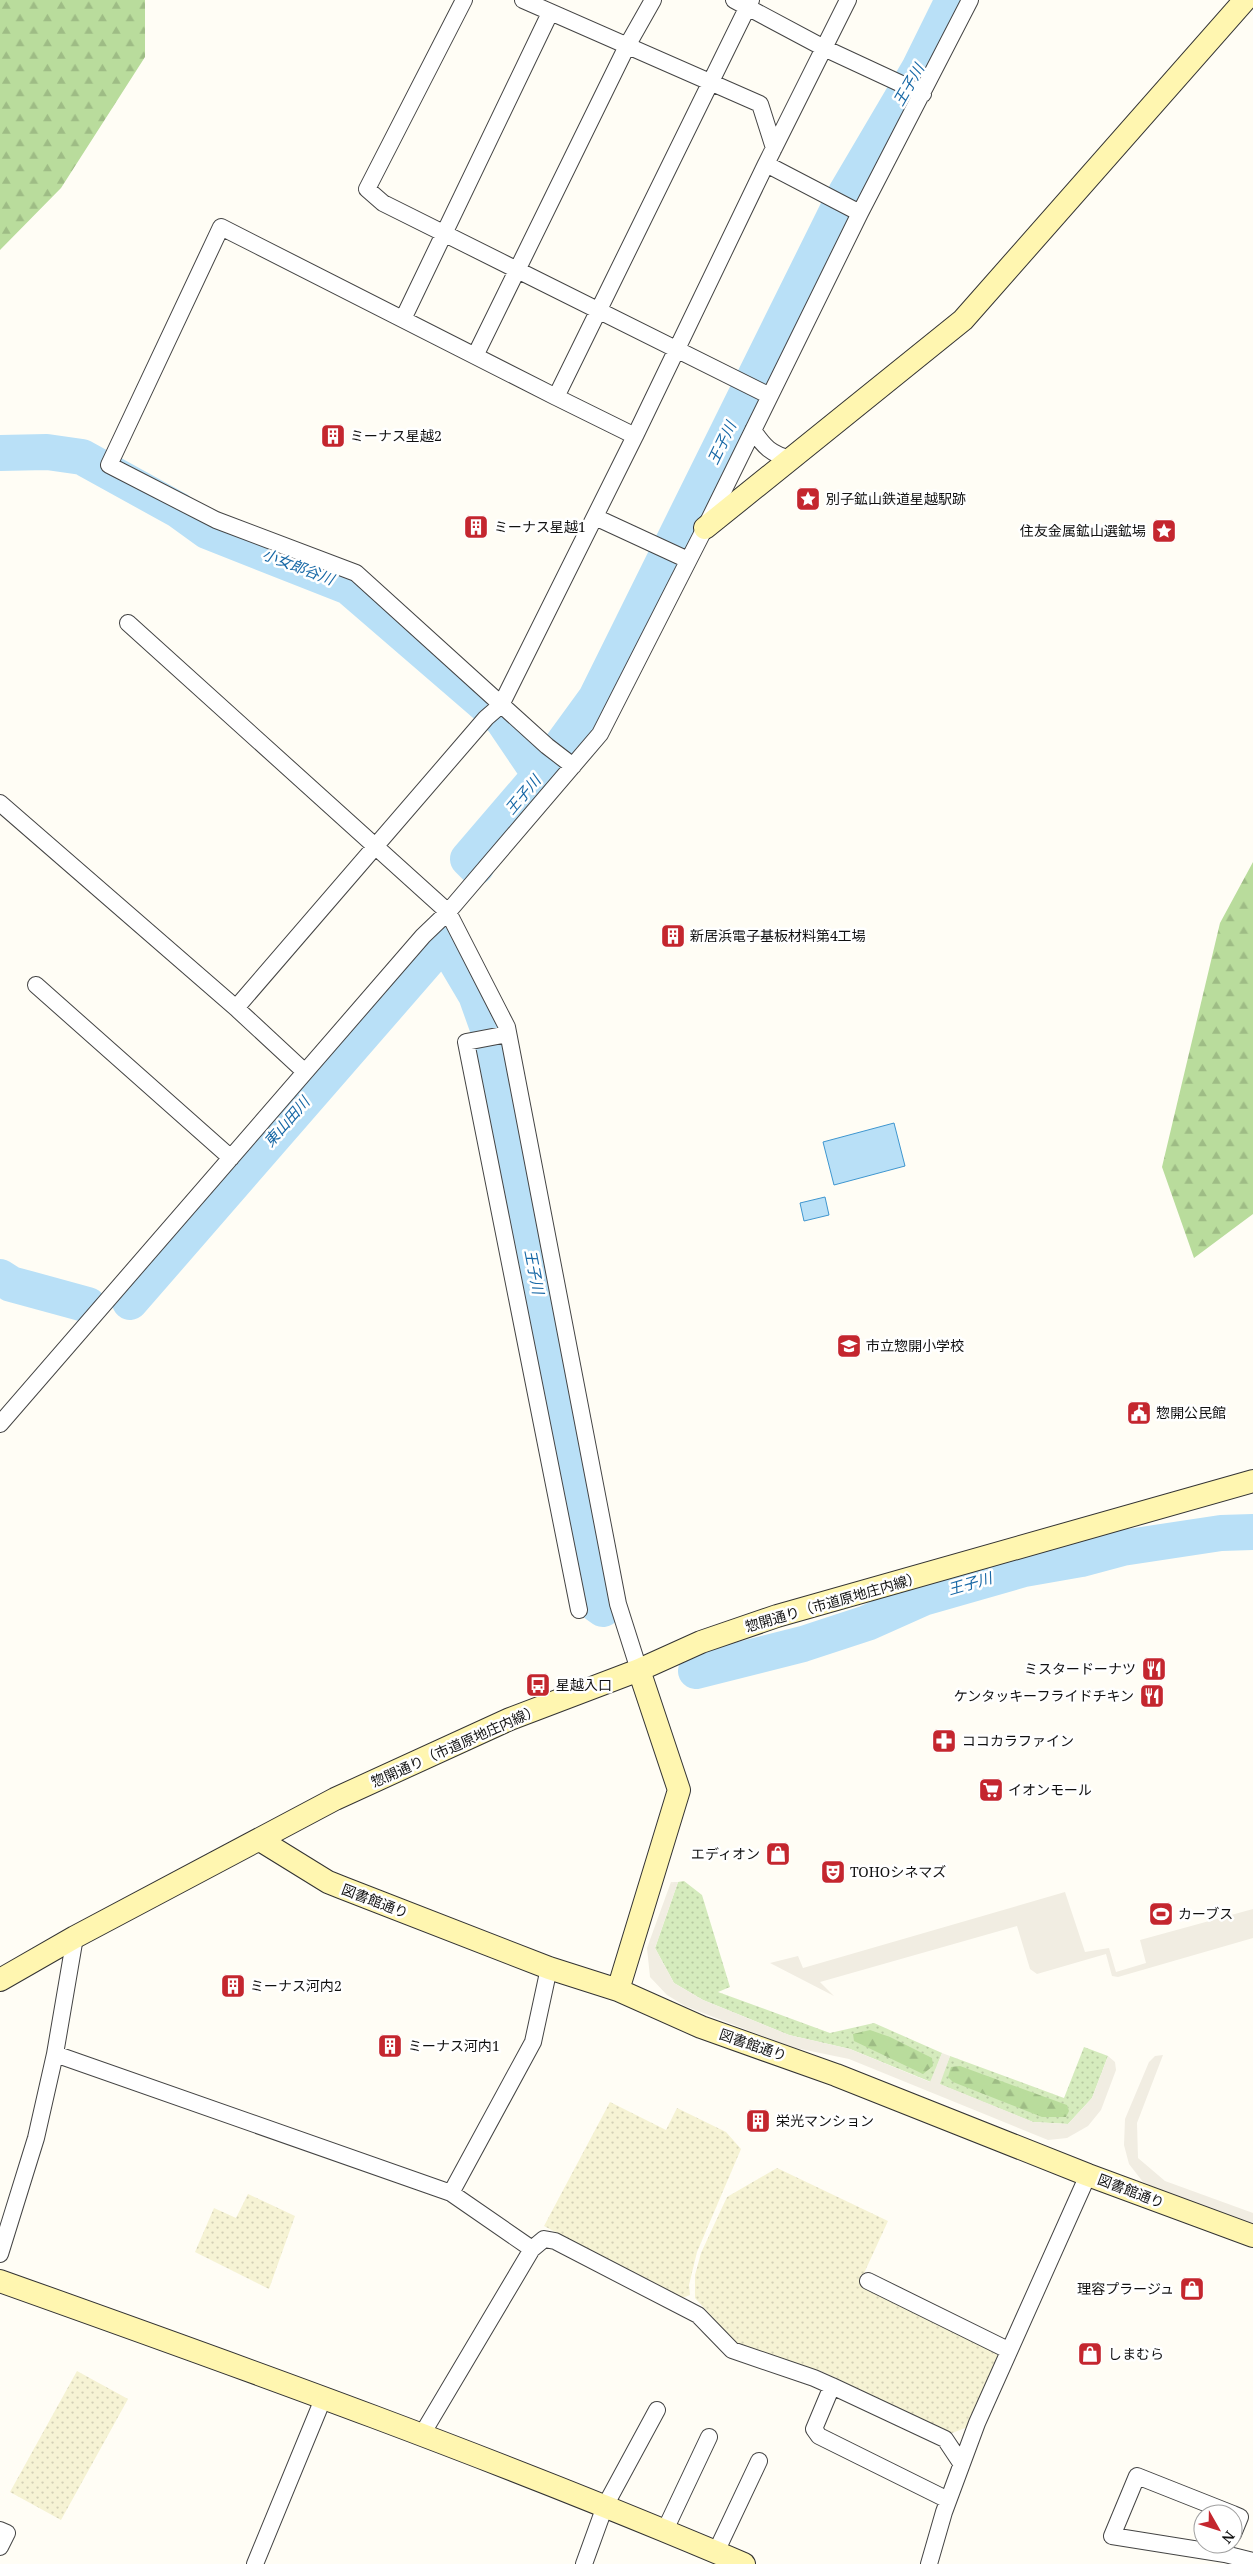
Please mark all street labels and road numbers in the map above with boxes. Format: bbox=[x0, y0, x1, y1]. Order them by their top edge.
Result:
street label: 惣開通り（市道原地庄内線） bbox=[743, 1567, 923, 1636]
street label: 惣開通り（市道原地庄内線） bbox=[368, 1700, 542, 1791]
street label: 図書館通り bbox=[339, 1879, 411, 1922]
street label: 図書館通り bbox=[717, 2024, 789, 2065]
street label: 図書館通り bbox=[1095, 2169, 1167, 2212]

